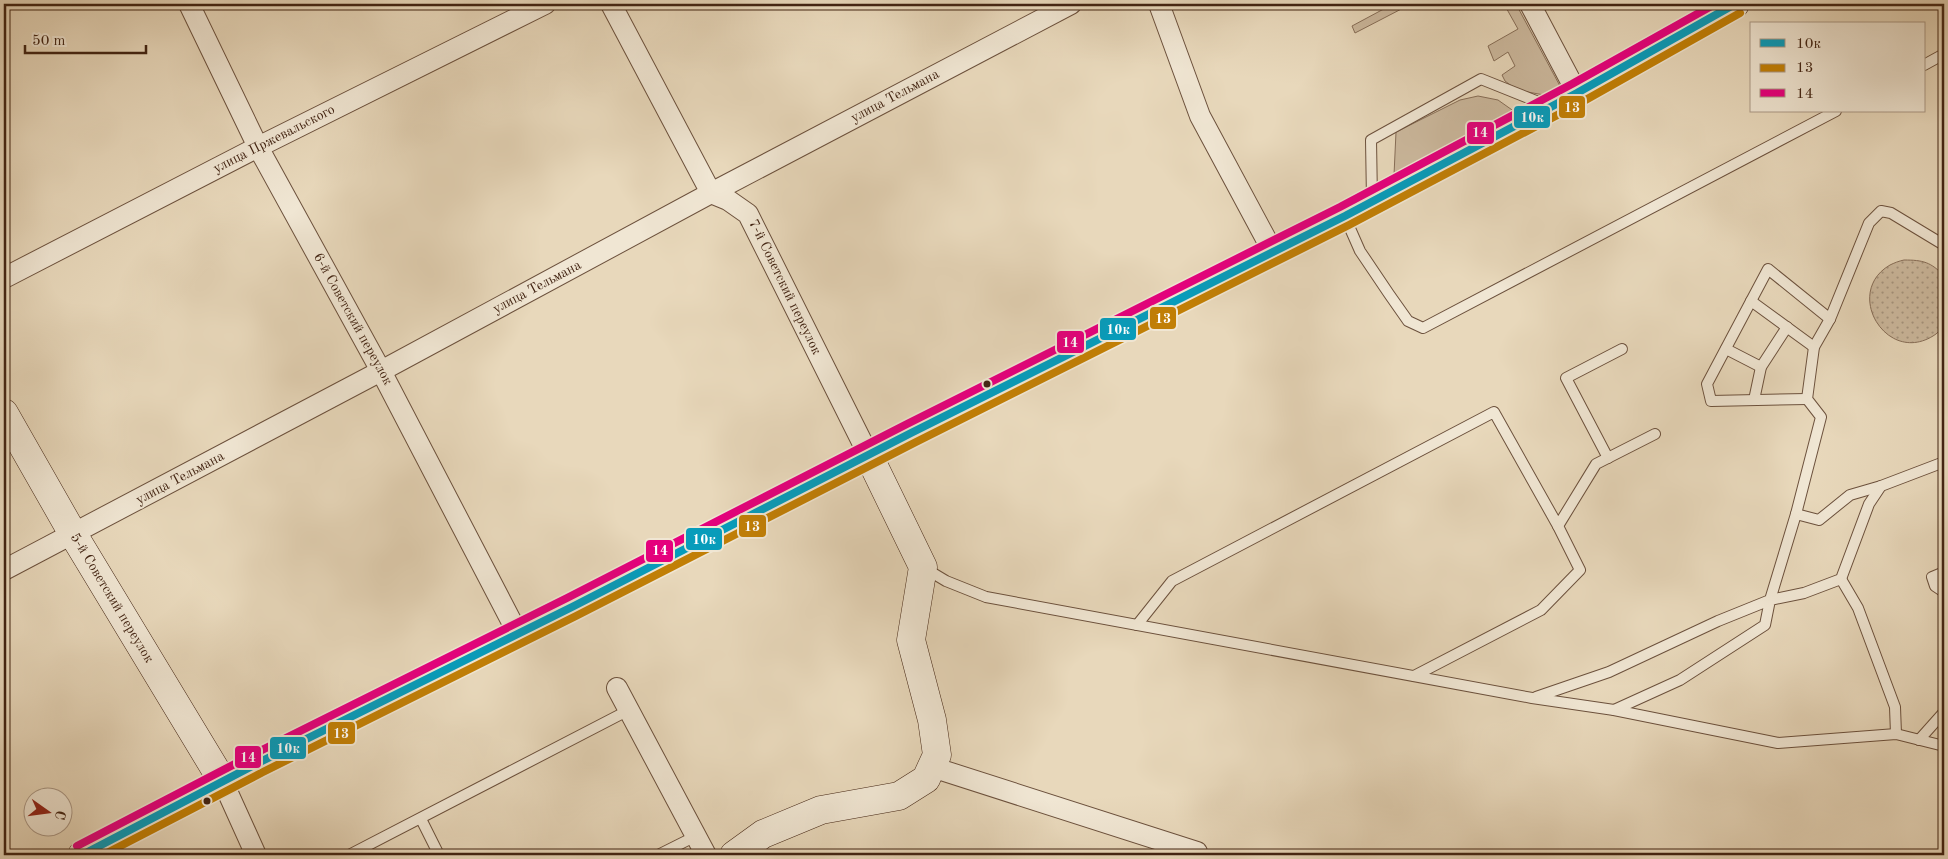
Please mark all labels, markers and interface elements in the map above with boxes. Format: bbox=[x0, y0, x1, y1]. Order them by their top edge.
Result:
scale bar bbox=[25, 22, 146, 54]
legend bbox=[1750, 22, 1926, 112]
text: 50 m bbox=[32, 34, 66, 49]
text: 10к bbox=[1796, 37, 1821, 52]
text: 13 bbox=[1796, 61, 1813, 76]
street label: улица Тельмана bbox=[849, 67, 941, 125]
text: 14 bbox=[1796, 87, 1813, 102]
line badge: 13 bbox=[1558, 95, 1586, 119]
text: 13 bbox=[1564, 101, 1580, 115]
street label: улица Пржевальского bbox=[211, 102, 337, 176]
line badge: 10к bbox=[1513, 105, 1551, 129]
text: 10к bbox=[1520, 111, 1544, 125]
line badge: 14 bbox=[1466, 121, 1495, 145]
text: 14 bbox=[1472, 126, 1488, 140]
street label: 7-й Советский переулок bbox=[746, 217, 824, 357]
street label: 6-й Советский переулок bbox=[311, 251, 395, 387]
street label: улица Тельмана bbox=[491, 258, 583, 316]
line badge: 13 bbox=[1149, 306, 1177, 330]
text: 13 bbox=[1155, 312, 1171, 326]
line badge: 10к bbox=[1099, 317, 1137, 341]
text: 10к bbox=[1106, 323, 1130, 337]
line badge: 14 bbox=[1056, 330, 1085, 354]
text: 14 bbox=[1062, 336, 1078, 350]
unlabelled marker bbox=[982, 379, 992, 389]
street label: улица Тельмана bbox=[134, 449, 226, 507]
line badge: 13 bbox=[738, 514, 767, 538]
text: 13 bbox=[744, 520, 760, 534]
line badge: 10к bbox=[685, 527, 723, 551]
street label: 5-й Советский переулок bbox=[68, 531, 156, 665]
text: 10к bbox=[692, 533, 716, 547]
line badge: 14 bbox=[645, 539, 674, 563]
text: 14 bbox=[652, 544, 668, 558]
line badge: 13 bbox=[327, 721, 356, 745]
text: 13 bbox=[333, 727, 349, 741]
line badge: 10к bbox=[269, 736, 307, 760]
text: 10к bbox=[276, 742, 300, 756]
line badge: 14 bbox=[234, 745, 262, 769]
text: 14 bbox=[240, 751, 256, 765]
north arrow bbox=[22, 786, 72, 836]
unlabelled marker bbox=[202, 796, 212, 806]
text: С bbox=[52, 809, 68, 821]

